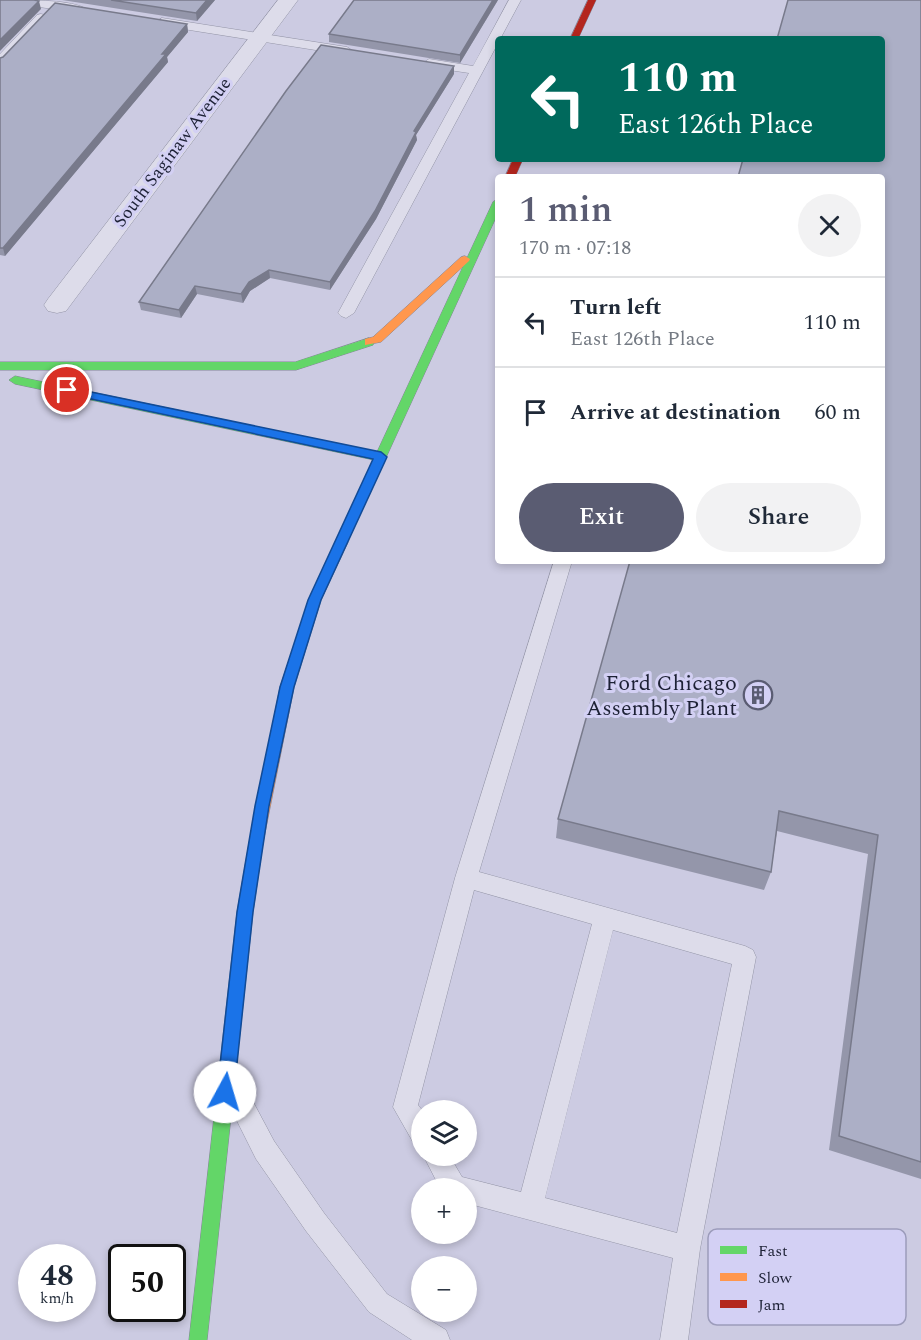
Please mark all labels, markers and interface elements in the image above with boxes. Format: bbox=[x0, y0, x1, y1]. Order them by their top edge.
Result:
text: 110 m bbox=[618, 47, 737, 110]
icon: left bbox=[519, 60, 597, 138]
street label: South Saginaw Avenue bbox=[107, 72, 238, 233]
text: East 126th Place bbox=[618, 104, 813, 146]
text: 1 min bbox=[519, 183, 612, 238]
button: close bbox=[798, 194, 861, 257]
text: 170 m · 07:18 bbox=[519, 233, 631, 263]
text: Turn left bbox=[570, 291, 662, 324]
icon: left bbox=[519, 306, 552, 339]
text: 110 m bbox=[804, 306, 861, 339]
text: East 126th Place bbox=[570, 324, 715, 354]
pin bbox=[41, 364, 92, 415]
icon: arrive bbox=[50, 373, 83, 406]
icon: arrive bbox=[519, 396, 552, 429]
text: Arrive at destination bbox=[570, 396, 781, 429]
text: 60 m bbox=[815, 396, 861, 429]
button: Exit bbox=[519, 483, 684, 552]
button: Share bbox=[696, 483, 861, 552]
place label: Ford Chicago Assembly Plant bbox=[586, 667, 737, 725]
building icon: Ford Chicago Assembly Plant bbox=[742, 679, 774, 711]
position arrow bbox=[193, 1060, 257, 1124]
map controls bbox=[411, 1100, 477, 1322]
button: layers bbox=[411, 1100, 477, 1166]
button: + bbox=[411, 1178, 477, 1244]
legend bbox=[708, 1229, 906, 1325]
text: Fast bbox=[758, 1239, 788, 1263]
speed limit sign: 50 bbox=[108, 1244, 186, 1322]
text: 48 bbox=[40, 1253, 74, 1299]
button: − bbox=[411, 1256, 477, 1322]
text: Slow bbox=[758, 1266, 793, 1290]
text: km/h bbox=[40, 1287, 74, 1310]
text: Jam bbox=[758, 1293, 786, 1317]

